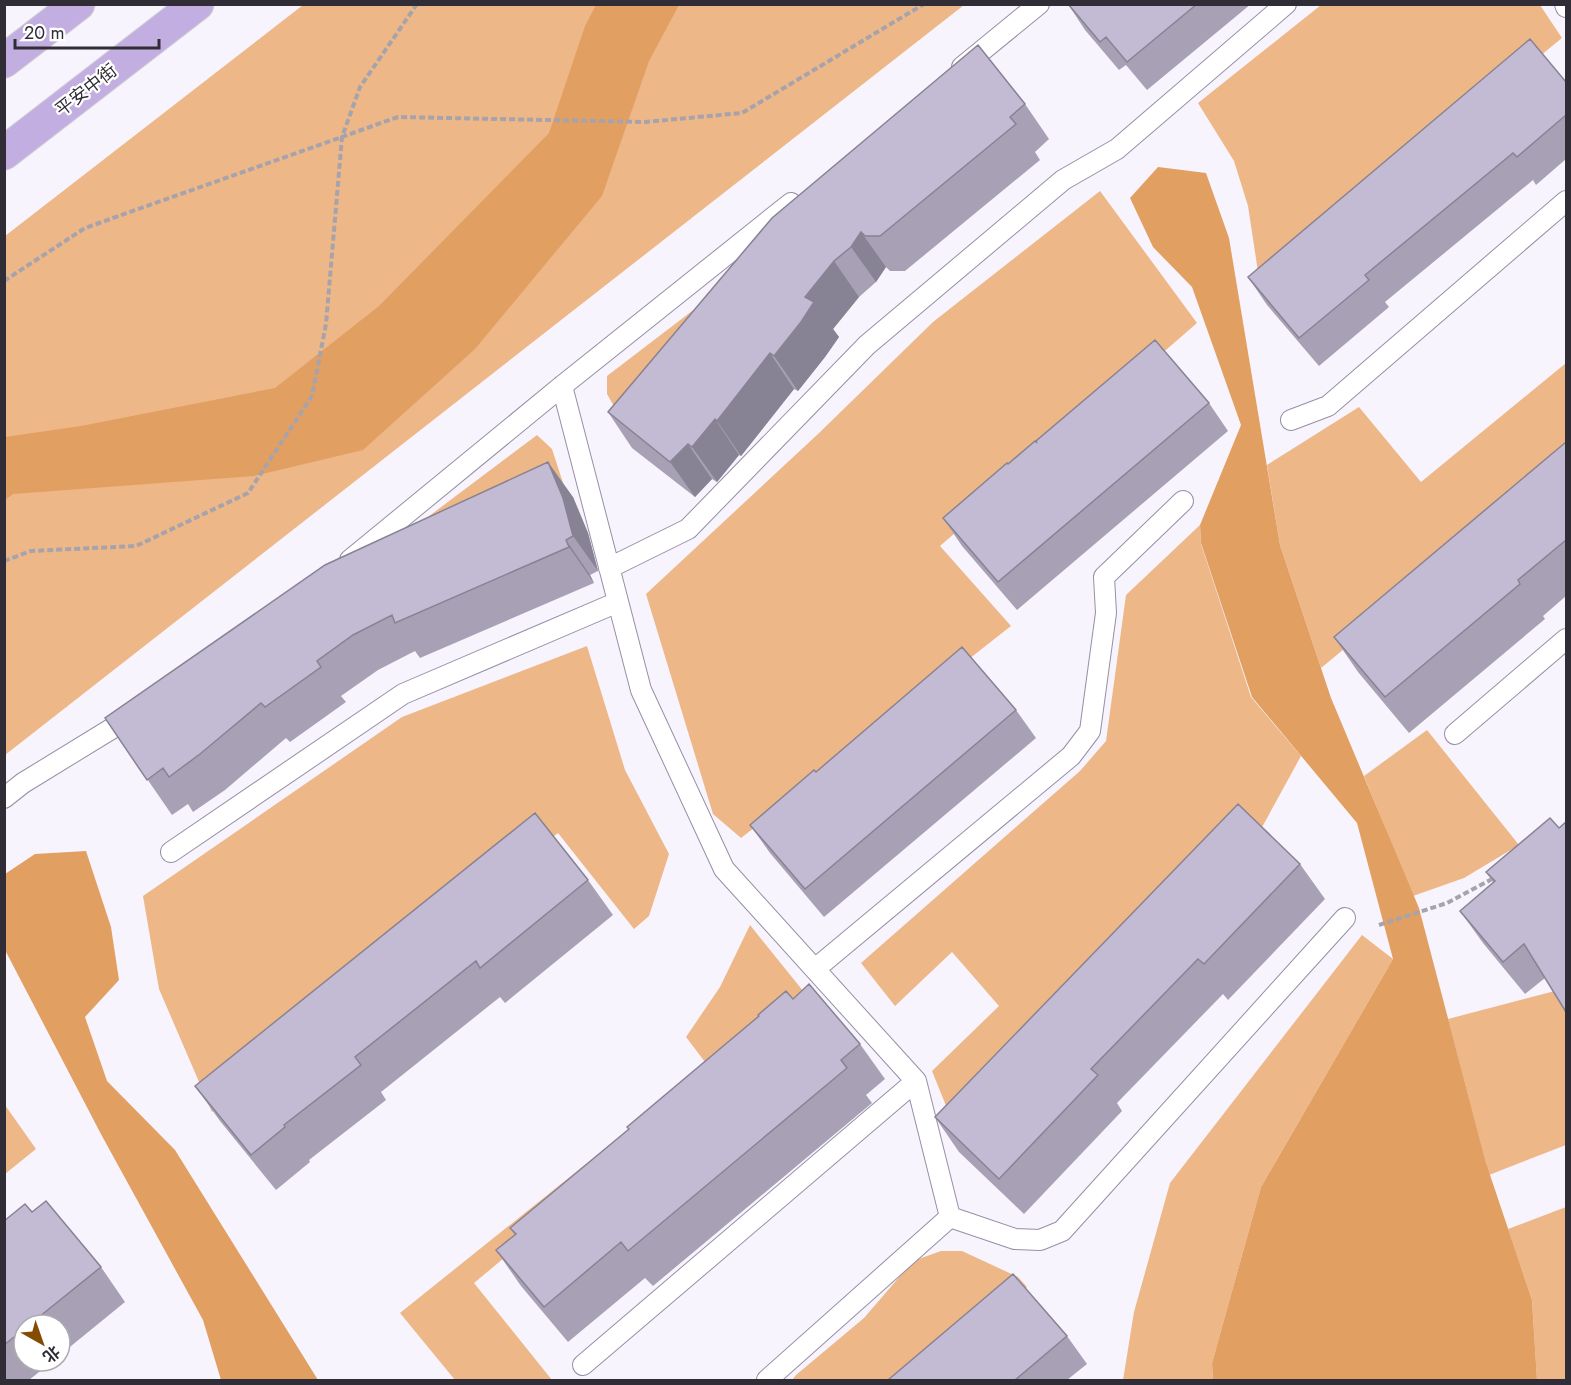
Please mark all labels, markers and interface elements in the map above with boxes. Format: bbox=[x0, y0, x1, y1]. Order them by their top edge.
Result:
scale bar bbox=[15, 12, 159, 50]
text: 20 m bbox=[24, 20, 64, 46]
street label: 平安中街 bbox=[50, 58, 122, 122]
north arrow bbox=[12, 1313, 72, 1373]
text: 北 bbox=[38, 1340, 65, 1368]

